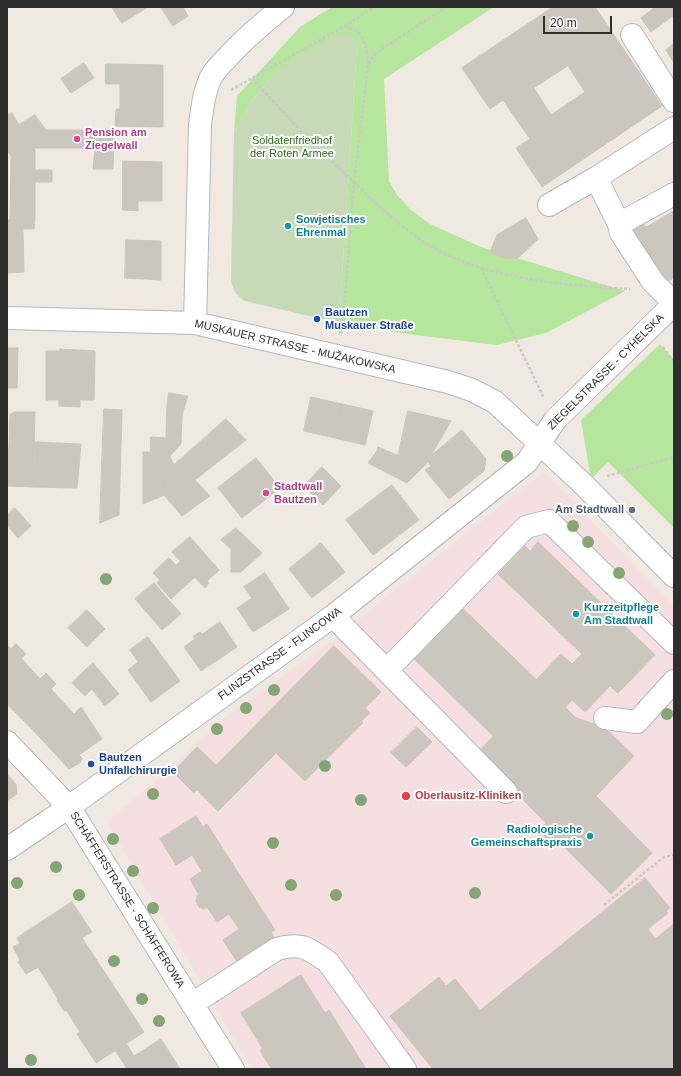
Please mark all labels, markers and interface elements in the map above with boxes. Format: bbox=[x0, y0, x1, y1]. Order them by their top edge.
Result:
scale bar bbox=[545, 8, 614, 34]
text: 20 m bbox=[550, 16, 577, 30]
place label: Pension am Ziegelwall bbox=[85, 126, 147, 152]
marker: Pension am Ziegelwall bbox=[72, 134, 82, 144]
park label: Soldatenfriedhof der Roten Armee bbox=[250, 134, 334, 160]
place label: Sowjetisches Ehrenmal bbox=[296, 213, 366, 239]
marker: Sowjetisches Ehrenmal bbox=[283, 221, 293, 231]
place label: Bautzen Muskauer Straße bbox=[325, 306, 414, 332]
street label: ZIEGELSTRASSE - CYHELSKA bbox=[545, 311, 667, 433]
marker: Bautzen Muskauer Straße bbox=[312, 314, 322, 324]
street label: MUSKAUER STRASSE - MUŽAKOWSKA bbox=[193, 317, 397, 377]
place label: Stadtwall Bautzen bbox=[274, 480, 322, 506]
marker: Stadtwall Bautzen bbox=[261, 488, 271, 498]
place label: Am Stadtwall bbox=[555, 503, 624, 517]
marker: Am Stadtwall bbox=[627, 505, 637, 515]
place label: Kurzzeitpflege Am Stadtwall bbox=[584, 601, 659, 627]
street label: FLINZSTRASSE - FLINCOWA bbox=[216, 605, 344, 703]
marker: Kurzzeitpflege Am Stadtwall bbox=[571, 609, 581, 619]
place label: Bautzen Unfallchirurgie bbox=[99, 751, 177, 777]
marker: Bautzen Unfallchirurgie bbox=[86, 759, 96, 769]
place label: Oberlausitz-Kliniken bbox=[415, 789, 521, 803]
marker: Oberlausitz-Kliniken bbox=[400, 790, 412, 802]
street label: SCHÄFFERSTRASSE - SCHÄFFEROWA bbox=[67, 809, 187, 991]
place label: Radiologische Gemeinschaftspraxis bbox=[471, 823, 582, 849]
marker: Radiologische Gemeinschaftspraxis bbox=[585, 831, 595, 841]

